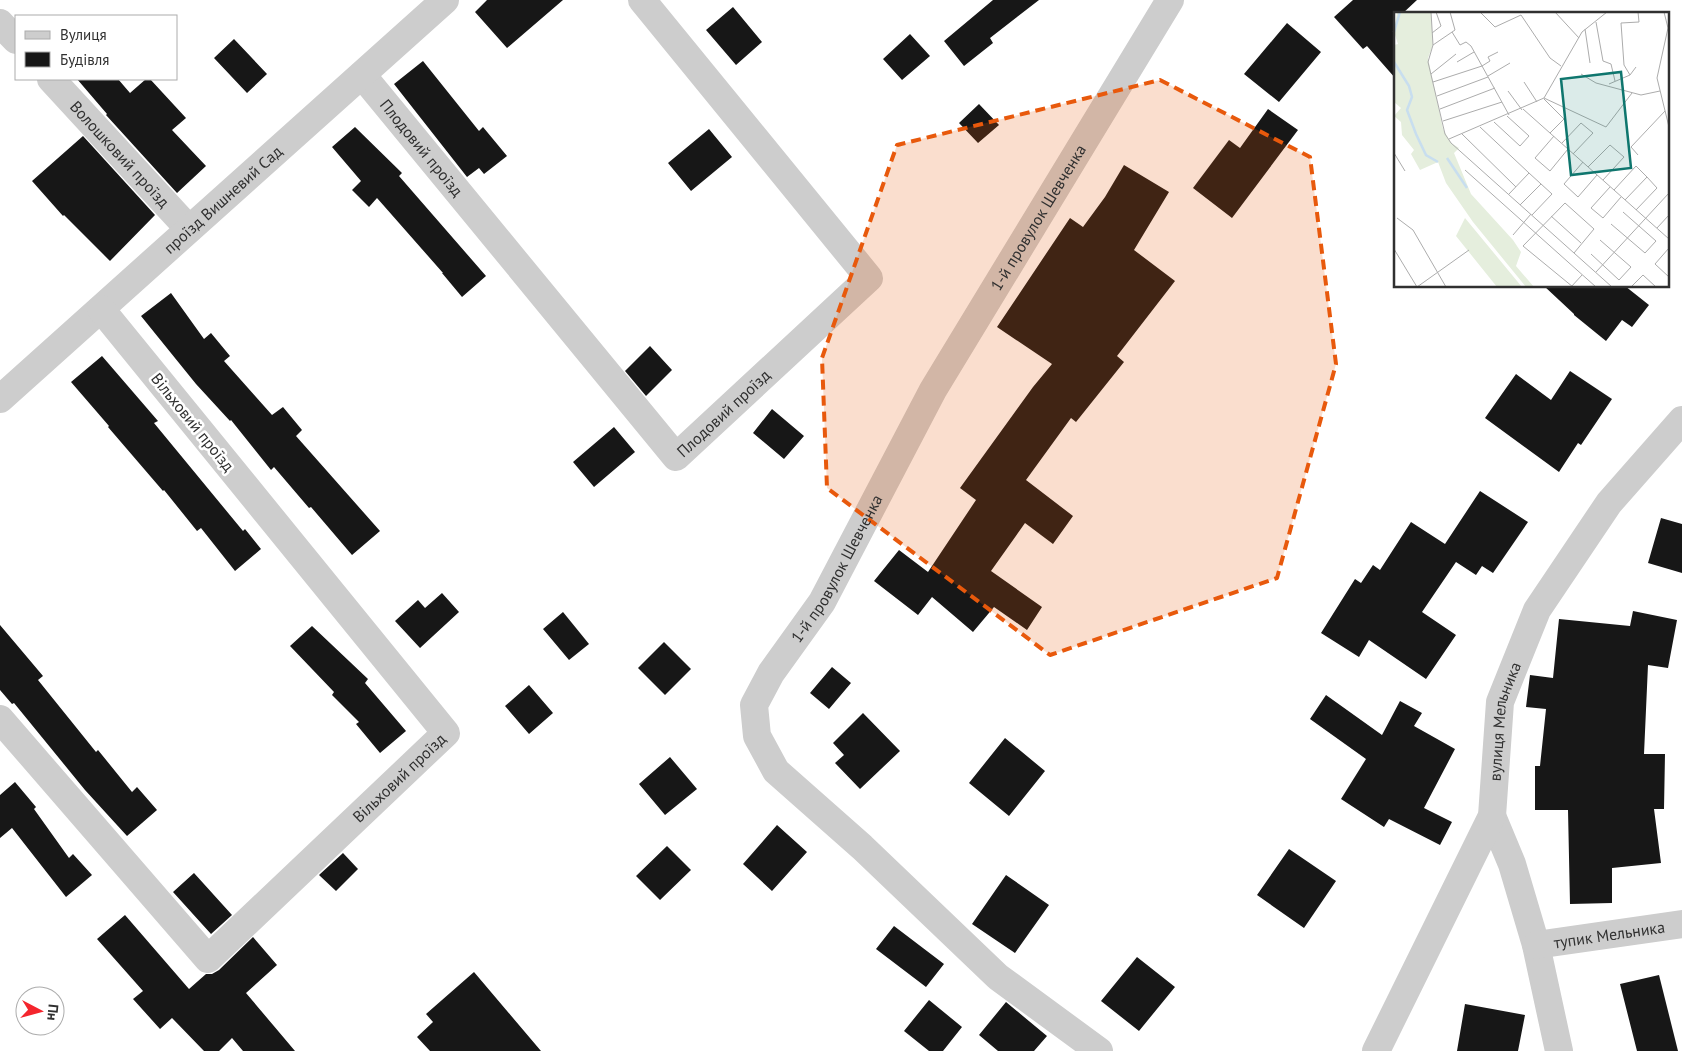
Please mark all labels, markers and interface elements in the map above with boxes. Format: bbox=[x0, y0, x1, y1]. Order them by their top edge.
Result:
inset map bbox=[1394, 12, 1670, 288]
legend bbox=[15, 15, 178, 80]
text: Вулиця bbox=[60, 25, 107, 44]
text: Будівля bbox=[60, 50, 109, 69]
street label: Плодовий проїзд bbox=[376, 95, 468, 201]
street label: Волошковий проїзд bbox=[66, 96, 174, 212]
street label: проїзд Вишневий Сад bbox=[159, 141, 286, 258]
street label: 1-й провулок Шевченка bbox=[986, 141, 1090, 294]
street label: Плодовий проїзд bbox=[672, 365, 774, 461]
street label: Вільховий проїзд bbox=[147, 369, 239, 475]
street label: 1-й провулок Шевченка bbox=[786, 491, 887, 646]
street label: вулиця Мельника bbox=[1484, 659, 1525, 782]
street label: Вільховий проїзд bbox=[348, 729, 450, 826]
street label: тупик Мельника bbox=[1552, 917, 1666, 952]
north arrow bbox=[15, 986, 65, 1036]
text: Пн bbox=[43, 1003, 63, 1021]

